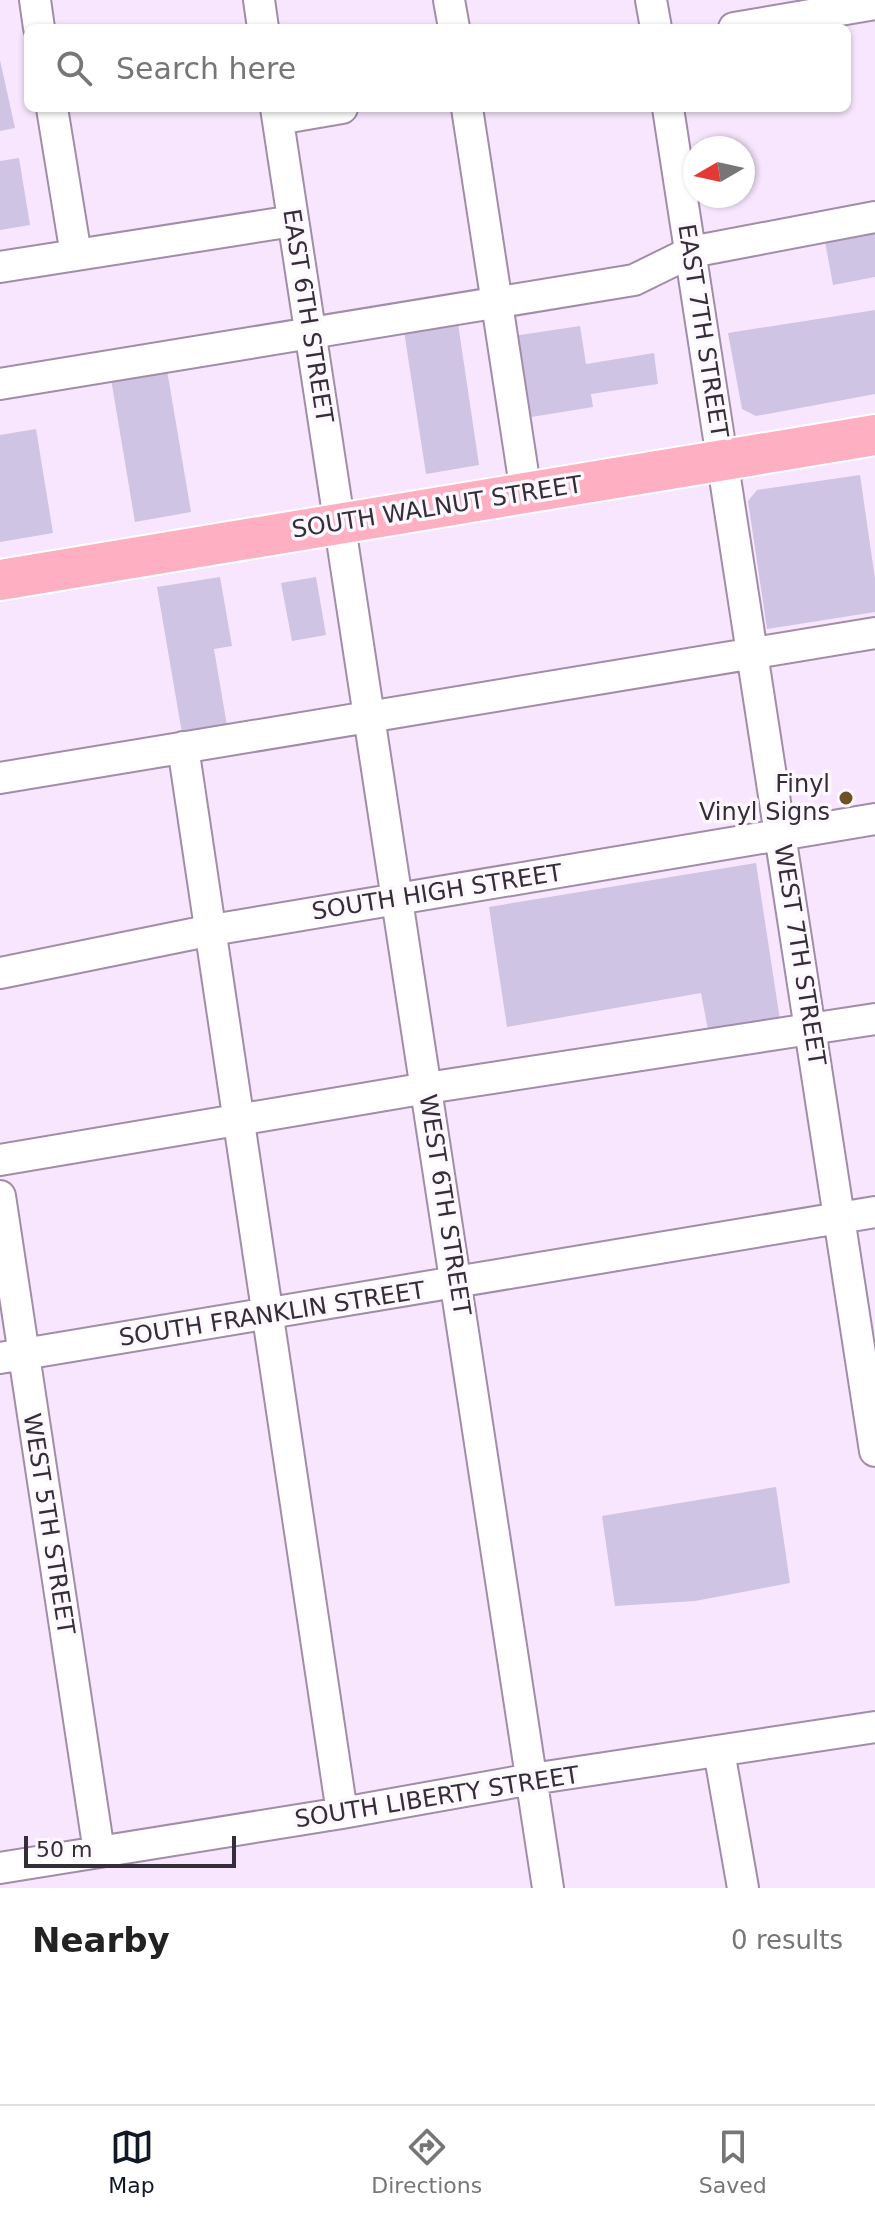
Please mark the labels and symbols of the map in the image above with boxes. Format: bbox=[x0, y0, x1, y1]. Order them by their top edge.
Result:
north arrow bbox=[683, 136, 755, 208]
street label: EAST 6TH STREET bbox=[277, 207, 339, 425]
street label: EAST 7TH STREET bbox=[672, 222, 734, 440]
street label: SOUTH WALNUT STREET bbox=[290, 470, 585, 544]
place label: Finyl Vinyl Signs bbox=[699, 770, 830, 826]
marker: Finyl Vinyl Signs bbox=[837, 789, 855, 807]
street label: WEST 7TH STREET bbox=[769, 842, 831, 1068]
street label: SOUTH HIGH STREET bbox=[310, 858, 564, 926]
street label: WEST 6TH STREET bbox=[414, 1092, 476, 1318]
street label: SOUTH FRANKLIN STREET bbox=[117, 1276, 427, 1352]
street label: WEST 5TH STREET bbox=[18, 1411, 80, 1637]
street label: SOUTH LIBERTY STREET bbox=[293, 1761, 582, 1833]
scale bar bbox=[24, 1832, 236, 1868]

